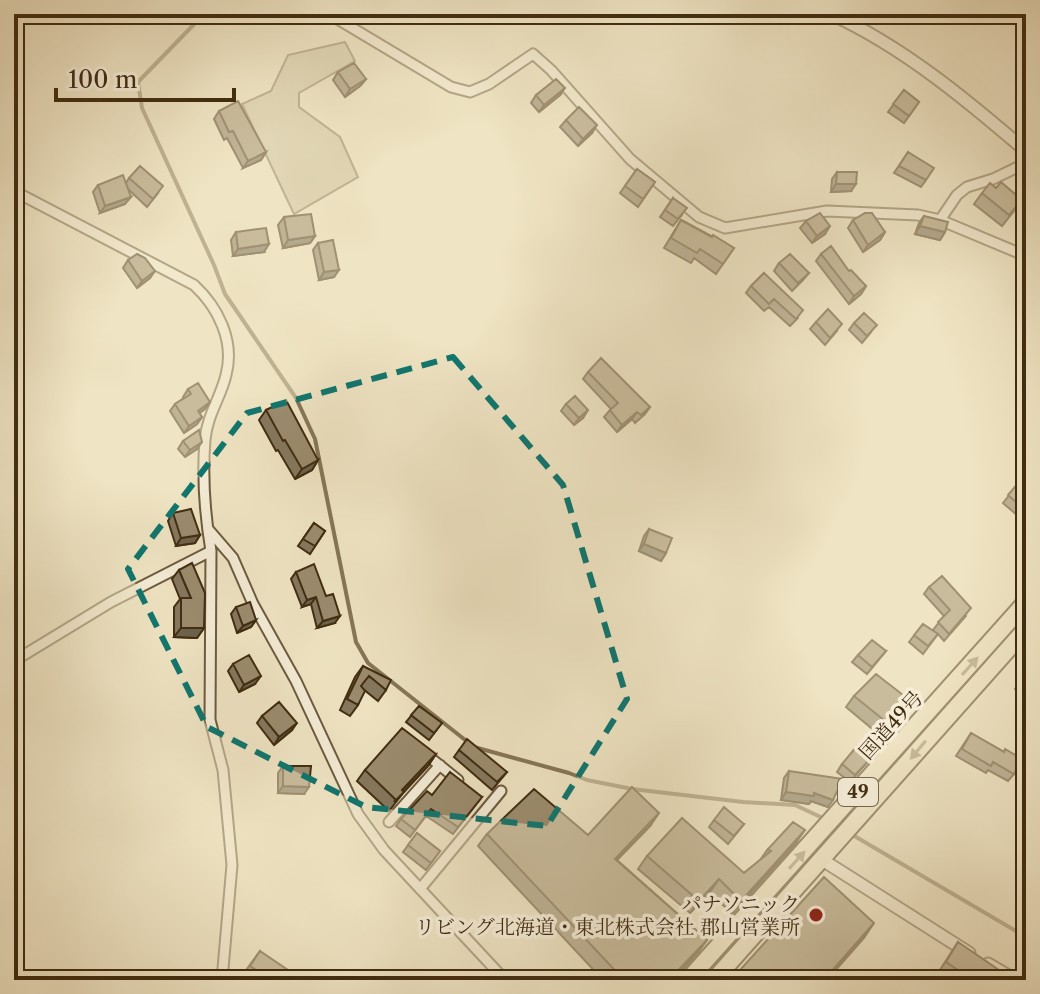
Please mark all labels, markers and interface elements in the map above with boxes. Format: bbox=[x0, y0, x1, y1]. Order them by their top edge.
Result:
scale bar bbox=[56, 52, 234, 102]
text: 100 m bbox=[68, 65, 137, 94]
one-way arrow bbox=[961, 656, 978, 676]
street label: 国道49号 bbox=[854, 686, 928, 764]
one-way arrow bbox=[910, 740, 927, 760]
road number: 49 bbox=[838, 778, 878, 806]
one-way arrow bbox=[787, 850, 805, 869]
place label: パナソニック リビング北海道・東北株式会社 郡山営業所 bbox=[415, 892, 800, 939]
marker: パナソニック リビング北海道・東北株式会社 郡山営業所 bbox=[807, 906, 825, 924]

